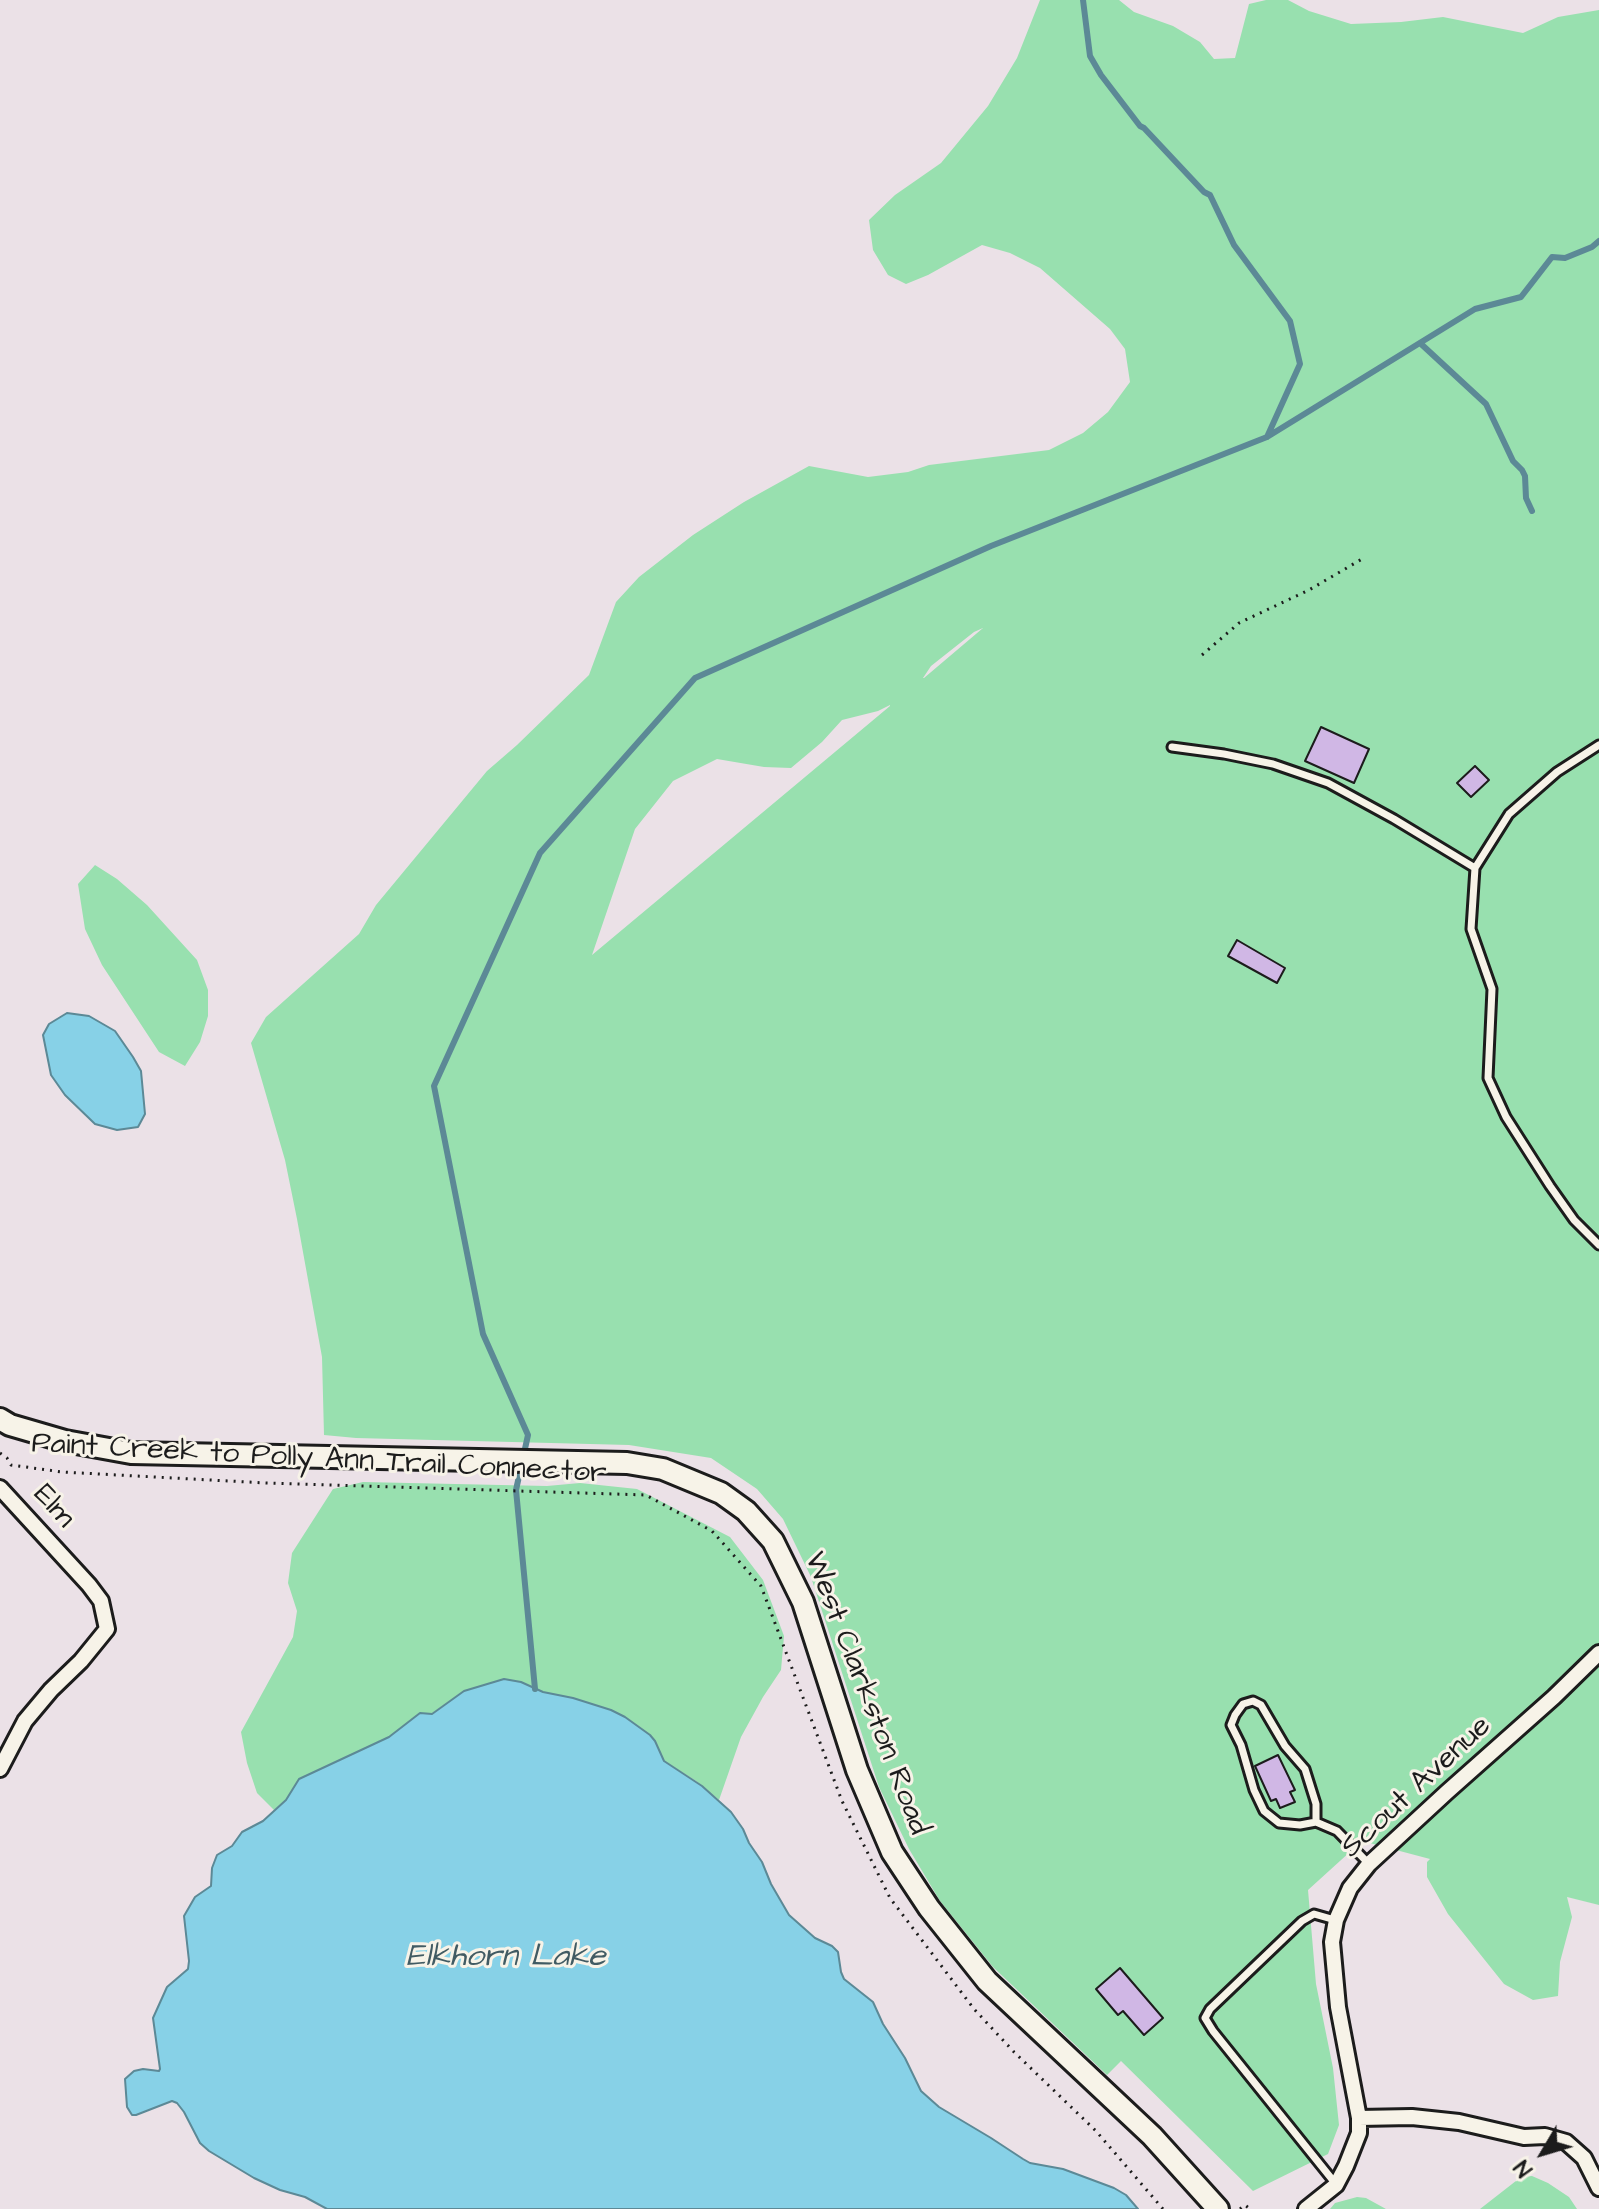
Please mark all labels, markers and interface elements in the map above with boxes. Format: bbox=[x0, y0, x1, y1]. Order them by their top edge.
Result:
street label: Paint Creek to Polly Ann Trail Connector bbox=[31, 1427, 607, 1493]
street label: Elm bbox=[24, 1478, 82, 1536]
street label: West Clarkston Road bbox=[794, 1548, 936, 1840]
street label: Scout Avenue bbox=[1335, 1709, 1499, 1867]
water label: Elkhorn Lake bbox=[406, 1939, 606, 1977]
north arrow bbox=[1503, 2113, 1583, 2193]
text: N bbox=[1507, 2153, 1540, 2183]

